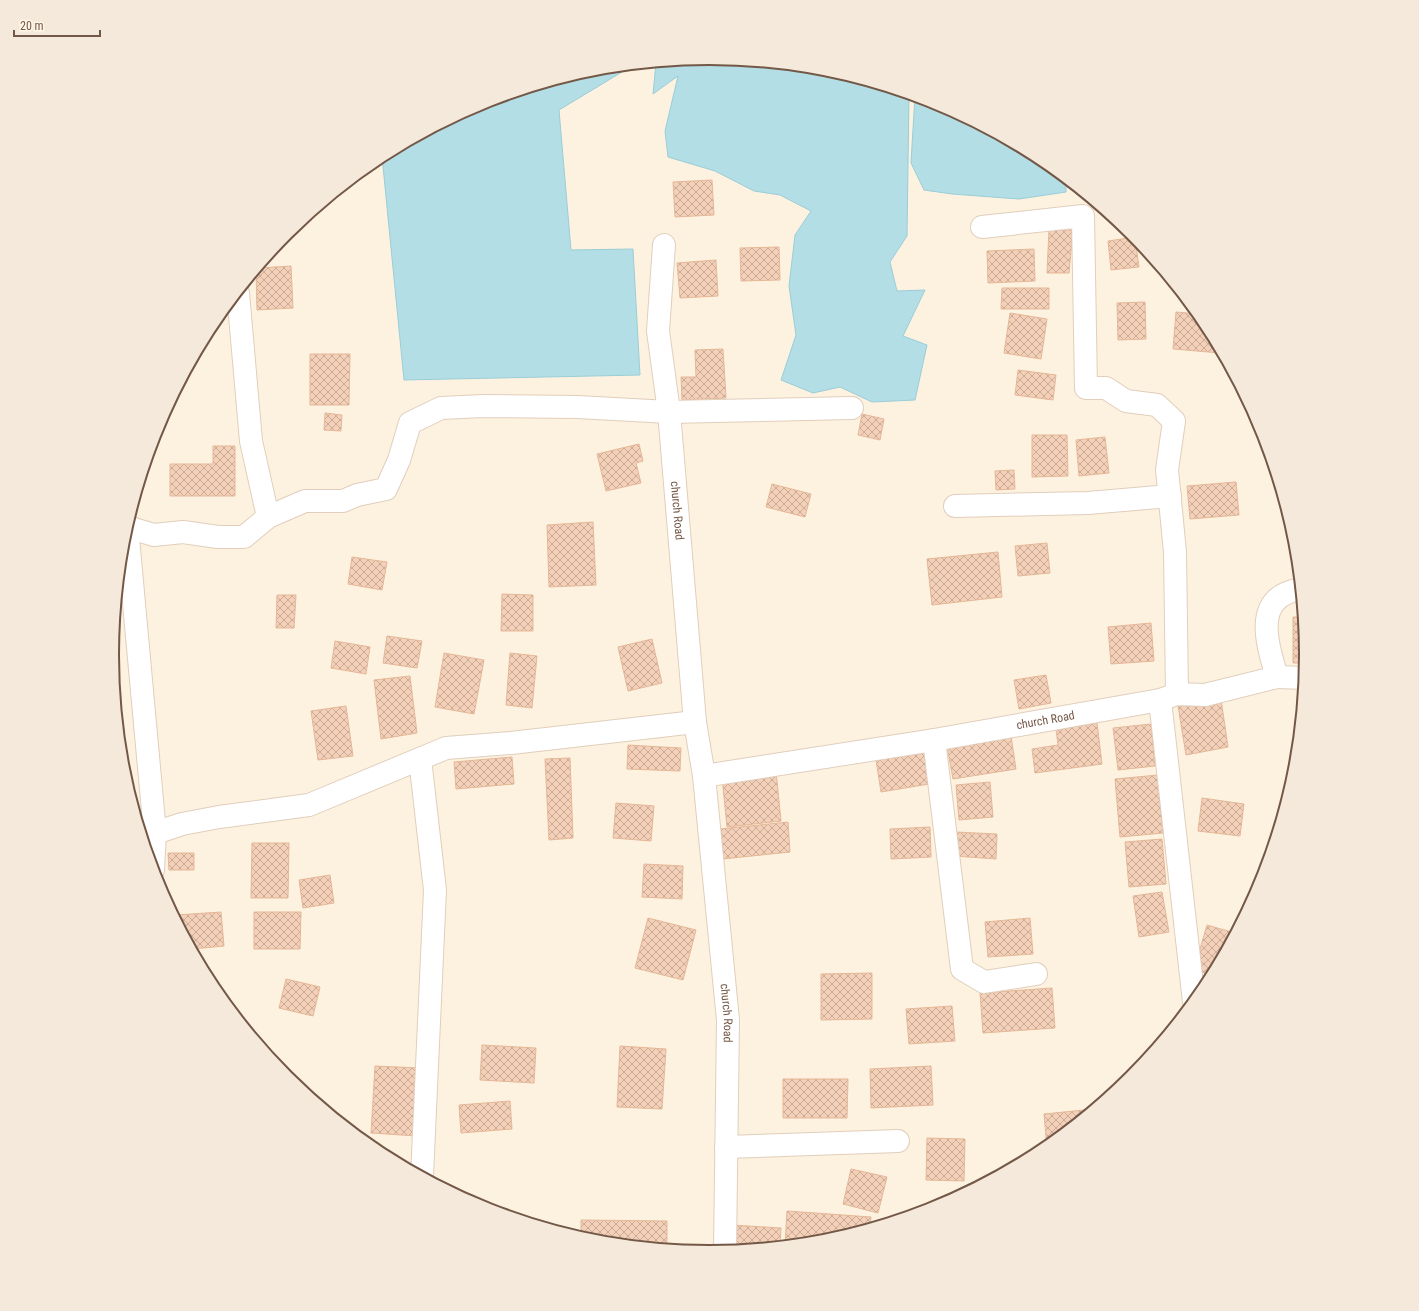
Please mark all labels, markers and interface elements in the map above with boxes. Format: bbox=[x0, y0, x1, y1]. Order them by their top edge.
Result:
scale bar bbox=[14, 12, 100, 38]
text: 20 m bbox=[20, 19, 44, 33]
street label: church Road bbox=[668, 481, 687, 541]
street label: church Road bbox=[1015, 708, 1076, 732]
street label: church Road bbox=[717, 983, 735, 1043]

